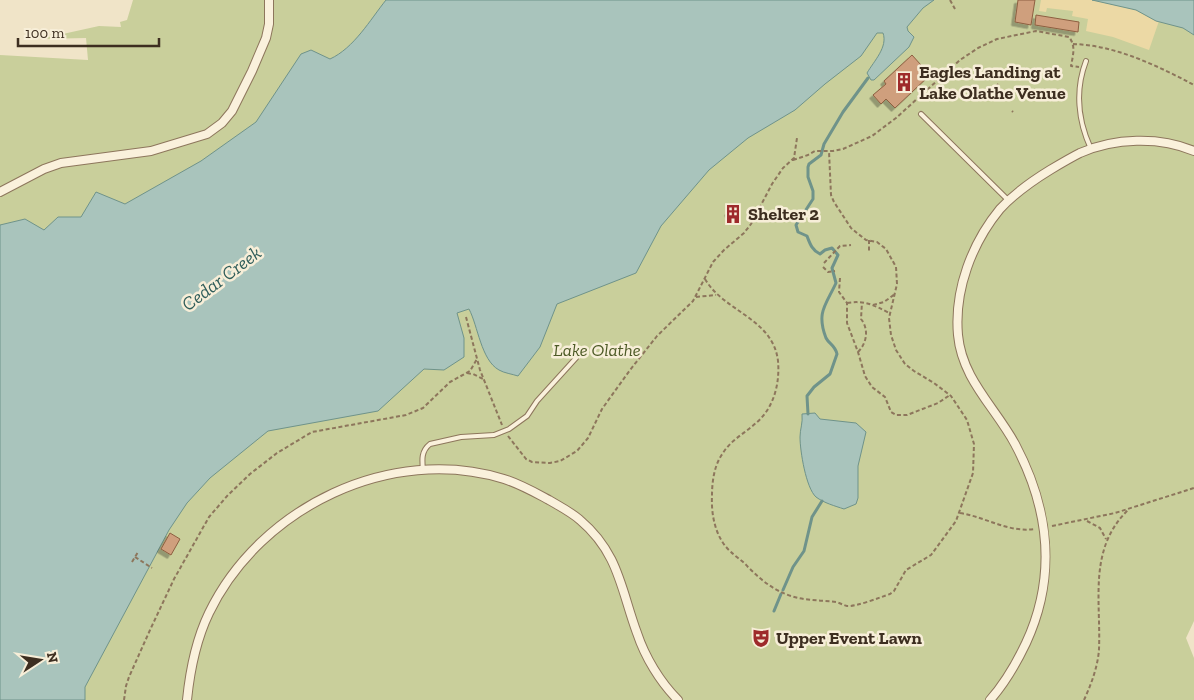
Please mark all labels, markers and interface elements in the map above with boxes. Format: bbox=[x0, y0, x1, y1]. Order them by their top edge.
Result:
scale bar bbox=[18, 15, 159, 47]
text: 100 m bbox=[25, 24, 64, 42]
place label: Eagles Landing at Lake Olathe Venue bbox=[919, 61, 1066, 104]
building icon: Eagles Landing at Lake Olathe Venue bbox=[893, 71, 915, 93]
building icon: Shelter 2 bbox=[722, 203, 744, 225]
place label: Shelter 2 bbox=[748, 203, 819, 225]
water label: Cedar Creek bbox=[177, 241, 266, 316]
park label: Lake Olathe bbox=[553, 339, 641, 361]
theatre icon: Upper Event Lawn bbox=[750, 627, 772, 649]
place label: Upper Event Lawn bbox=[776, 627, 922, 649]
north arrow bbox=[15, 635, 65, 685]
text: N bbox=[43, 650, 62, 665]

